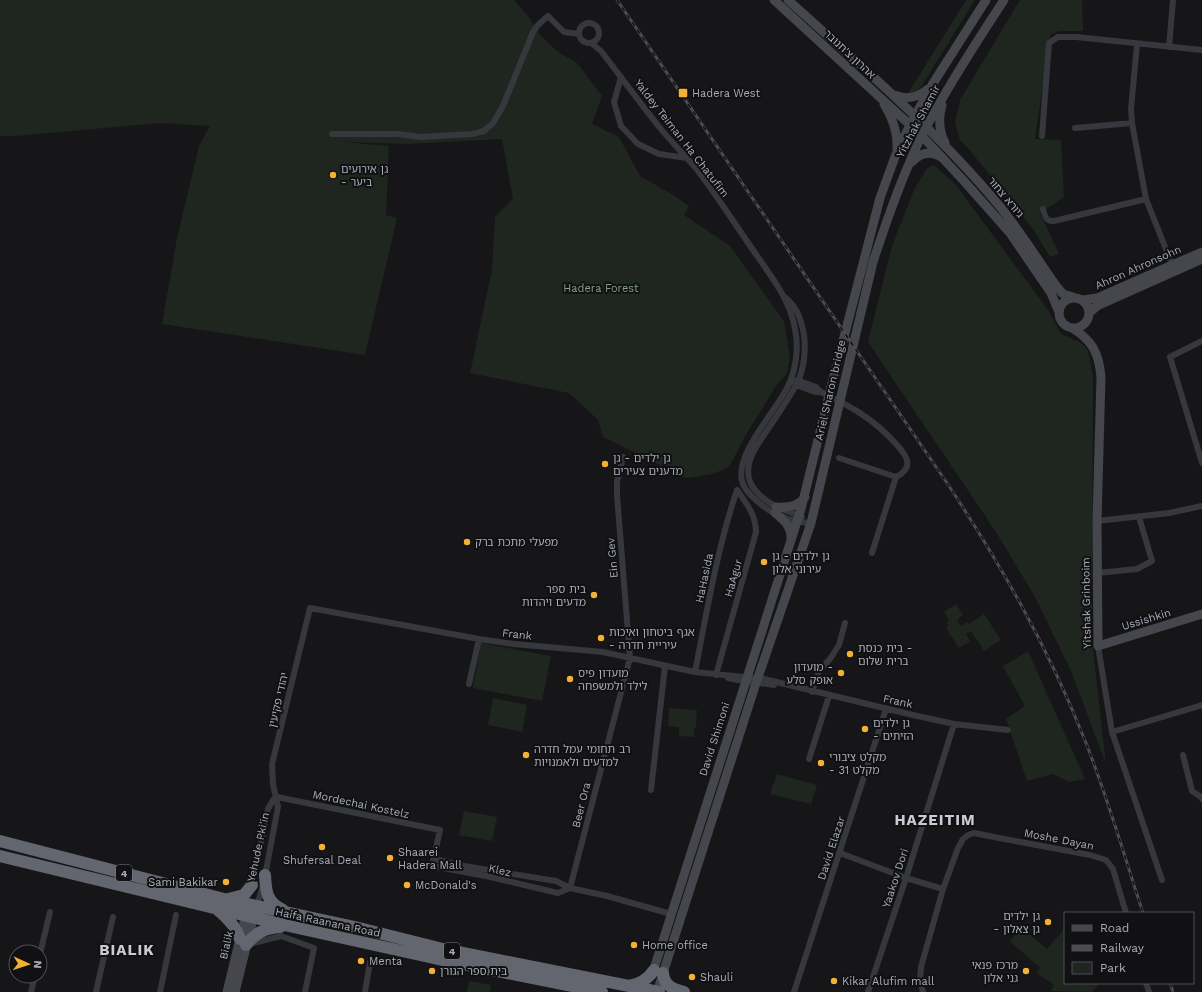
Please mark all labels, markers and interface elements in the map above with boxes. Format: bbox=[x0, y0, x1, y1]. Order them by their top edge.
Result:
street label: אהרון צ'חנובר bbox=[821, 27, 878, 81]
street label: Yaldey Teiman Ha Chatufim bbox=[632, 77, 732, 200]
street label: Yitzhak Shamir bbox=[894, 82, 943, 160]
marker: Hadera West bbox=[677, 87, 689, 99]
place label: Hadera West bbox=[692, 87, 761, 100]
place label: גן אירועים - ביער bbox=[341, 163, 388, 189]
marker: גן אירועים - ביער bbox=[328, 170, 338, 180]
street label: גיורא צחור bbox=[985, 174, 1026, 220]
street label: Ahron Ahronsohn bbox=[1093, 243, 1183, 292]
park label: Hadera Forest bbox=[563, 282, 639, 295]
street label: Ariel Sharon bridge bbox=[813, 339, 848, 442]
place label: גן ילדים - גן מדענים צעירים bbox=[613, 452, 683, 478]
marker: גן ילדים - גן מדענים צעירים bbox=[600, 459, 610, 469]
place label: מפעלי מתכת ברק bbox=[475, 536, 558, 549]
marker: מפעלי מתכת ברק bbox=[462, 537, 472, 547]
street label: Ein Gev bbox=[604, 537, 621, 579]
place label: גן ילדים - גן עירוני אלון bbox=[772, 550, 830, 576]
street label: HaHasida bbox=[693, 552, 716, 604]
street label: HaAgur bbox=[722, 557, 745, 598]
marker: גן ילדים - גן עירוני אלון bbox=[759, 557, 769, 567]
street label: Yitshak Grinboim bbox=[1079, 557, 1094, 649]
place label: בית ספר מדעים ויהדות bbox=[522, 583, 586, 609]
marker: בית ספר מדעים ויהדות bbox=[589, 590, 599, 600]
street label: Ussishkin bbox=[1120, 606, 1172, 633]
street label: Frank bbox=[501, 626, 533, 643]
place label: אגף ביטחון ואיכות - עיריית חדרה bbox=[609, 626, 695, 652]
marker: אגף ביטחון ואיכות - עיריית חדרה bbox=[596, 633, 606, 643]
place label: בית כנסת - ברית שלום bbox=[858, 642, 912, 668]
marker: בית כנסת - ברית שלום bbox=[845, 649, 855, 659]
place label: מועדון - אופק סלע bbox=[786, 661, 833, 687]
place label: מועדון פיס לילד ולמשפחה bbox=[578, 667, 648, 693]
marker: מועדון - אופק סלע bbox=[836, 668, 846, 678]
street label: יהודי פקיעין bbox=[266, 671, 291, 729]
marker: מועדון פיס לילד ולמשפחה bbox=[565, 674, 575, 684]
street label: Frank bbox=[882, 692, 914, 711]
street label: David Shimoni bbox=[696, 701, 733, 778]
place label: גן ילדים - הזיתים bbox=[873, 717, 914, 743]
marker: גן ילדים - הזיתים bbox=[860, 724, 870, 734]
place label: רב תחומי עמל חדרה למדעים ולאמנויות bbox=[534, 743, 631, 769]
marker: רב תחומי עמל חדרה למדעים ולאמנויות bbox=[521, 750, 531, 760]
place label: מקלט ציבורי - מקלט 31 bbox=[829, 751, 886, 777]
marker: מקלט ציבורי - מקלט 31 bbox=[816, 758, 826, 768]
street label: Beer Ora bbox=[570, 781, 593, 829]
street label: Mordechai Kostelz bbox=[311, 788, 411, 821]
street label: Yehude Pki'in bbox=[245, 811, 272, 883]
district label: HAZEITIM bbox=[894, 811, 976, 829]
street label: David Elazar bbox=[815, 814, 848, 882]
street label: Moshe Dayan bbox=[1023, 826, 1095, 853]
marker: Shufersal Deal bbox=[317, 842, 327, 852]
place label: Shaarei Hadera Mall bbox=[398, 846, 462, 872]
street label: Yaakov Dori bbox=[880, 847, 911, 909]
marker: Shaarei Hadera Mall bbox=[385, 853, 395, 863]
place label: Shufersal Deal bbox=[283, 854, 362, 867]
street label: Klez bbox=[487, 862, 513, 879]
road number: 4 bbox=[116, 865, 132, 881]
place label: Sami Bakikar bbox=[148, 876, 219, 889]
marker: Sami Bakikar bbox=[221, 877, 231, 887]
place label: McDonald's bbox=[415, 879, 477, 892]
marker: McDonald's bbox=[402, 880, 412, 890]
street label: Haifa Raanana Road bbox=[274, 905, 382, 940]
place label: גן ילדים - גן צאלון bbox=[994, 910, 1040, 936]
legend bbox=[1064, 912, 1194, 984]
marker: גן ילדים - גן צאלון bbox=[1043, 917, 1053, 927]
text: Road bbox=[1100, 921, 1129, 935]
street label: Bialik bbox=[217, 930, 236, 961]
place label: Home office bbox=[642, 939, 708, 952]
marker: Home office bbox=[629, 940, 639, 950]
district label: BIALIK bbox=[99, 941, 155, 959]
text: Railway bbox=[1100, 941, 1145, 955]
road number: 4 bbox=[444, 943, 460, 959]
north arrow bbox=[8, 944, 48, 984]
place label: Menta bbox=[369, 955, 402, 968]
marker: Menta bbox=[356, 956, 366, 966]
place label: מרכז פנאי גני אלון bbox=[971, 959, 1018, 985]
text: N bbox=[31, 960, 44, 969]
text: Park bbox=[1100, 961, 1126, 975]
place label: בית ספר הגורן bbox=[440, 965, 507, 978]
marker: בית ספר הגורן bbox=[427, 966, 437, 976]
marker: מרכז פנאי גני אלון bbox=[1021, 966, 1031, 976]
place label: Shauli bbox=[700, 971, 733, 984]
marker: Shauli bbox=[687, 972, 697, 982]
place label: Kikar Alufim mall bbox=[842, 975, 935, 988]
marker: Kikar Alufim mall bbox=[829, 976, 839, 986]

